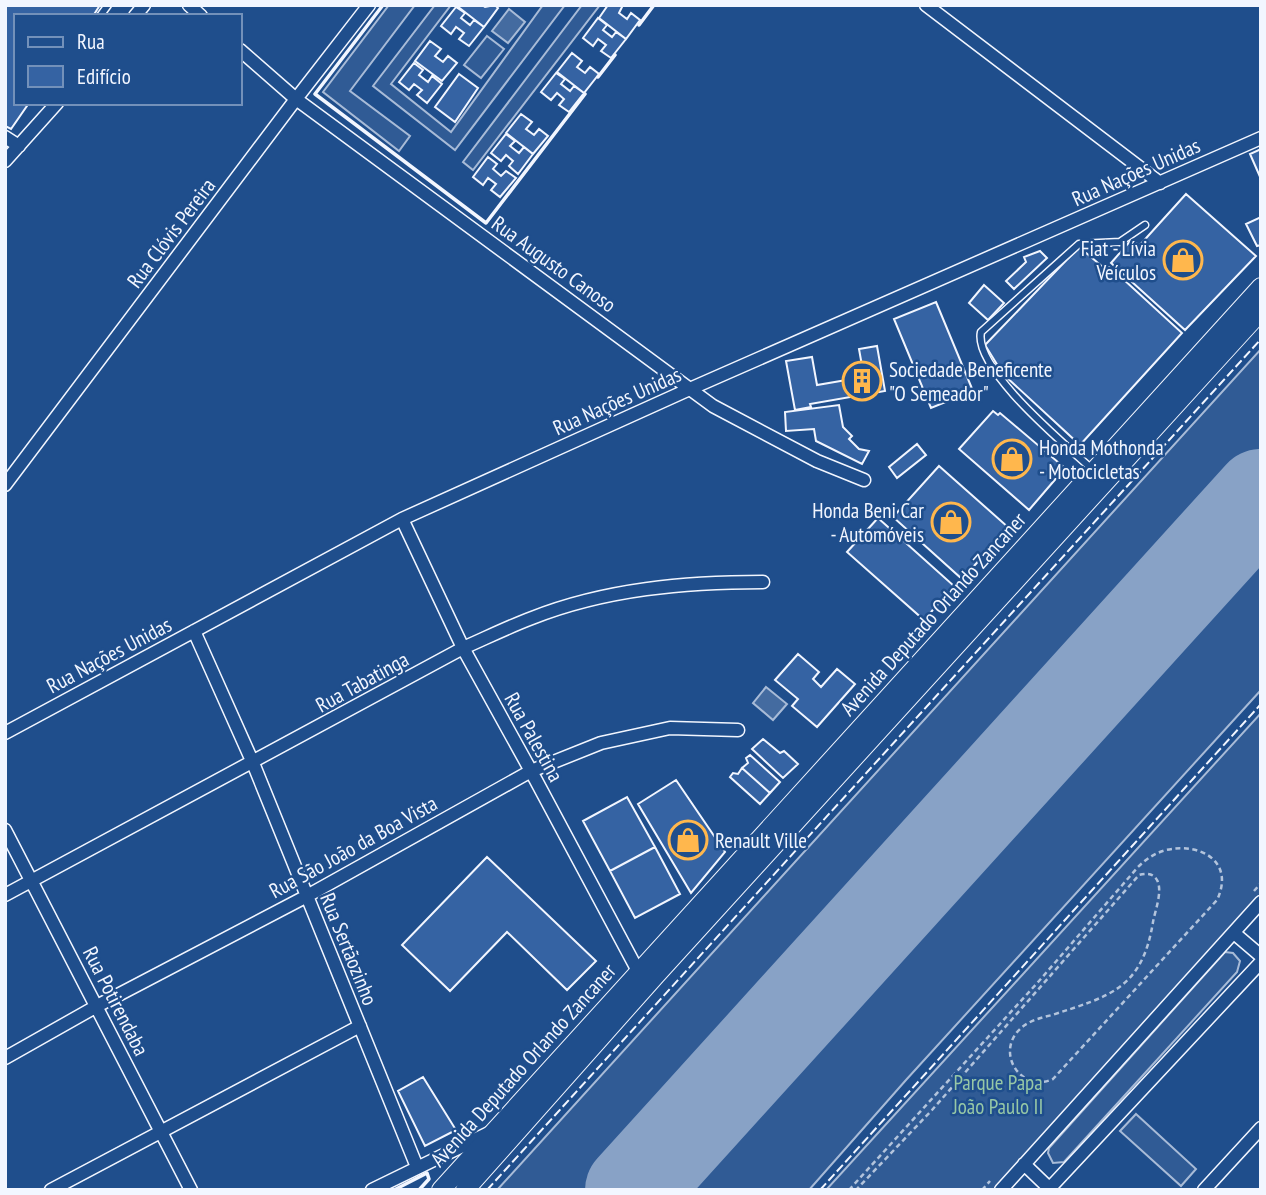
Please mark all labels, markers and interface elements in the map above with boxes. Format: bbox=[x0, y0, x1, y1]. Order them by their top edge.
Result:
legend bbox=[14, 14, 242, 105]
text: Rua bbox=[77, 28, 105, 55]
text: Edifício bbox=[77, 63, 131, 90]
street label: Rua Nações Unidas bbox=[1068, 132, 1204, 212]
street label: Rua Clóvis Pereira bbox=[121, 173, 221, 293]
street label: Rua Augusto Canoso bbox=[487, 210, 621, 318]
place label: Fiat - Lívia Veículos bbox=[1081, 235, 1156, 286]
shop icon: Fiat - Lívia Veículos bbox=[1162, 239, 1204, 281]
place label: Sociedade Beneficente "O Semeador" bbox=[889, 356, 1052, 407]
building icon: Sociedade Beneficente "O Semeador" bbox=[841, 360, 883, 402]
street label: Rua Nações Unidas bbox=[549, 361, 685, 441]
place label: Honda Mothonda - Motocicletas bbox=[1039, 434, 1164, 485]
shop icon: Honda Mothonda - Motocicletas bbox=[991, 438, 1033, 480]
place label: Honda Beni Car - Automóveis bbox=[812, 497, 924, 548]
shop icon: Honda Beni Car - Automóveis bbox=[930, 501, 972, 543]
street label: Avenida Deputado Orlando Zancaner bbox=[834, 506, 1032, 721]
street label: Rua Nações Unidas bbox=[42, 611, 176, 699]
street label: Rua Tabatinga bbox=[311, 645, 413, 719]
street label: Rua Palestina bbox=[498, 688, 570, 786]
street label: Rua São João da Boa Vista bbox=[264, 790, 442, 904]
shop icon: Renault Ville bbox=[667, 819, 709, 861]
place label: Renault Ville bbox=[715, 827, 807, 854]
street label: Rua Sertãozinho bbox=[314, 889, 384, 1009]
street label: Rua Potirendaba bbox=[77, 942, 155, 1060]
street label: Avenida Deputado Orlando Zancaner bbox=[424, 957, 622, 1172]
park label: Parque Papa João Paulo II bbox=[952, 1069, 1043, 1120]

